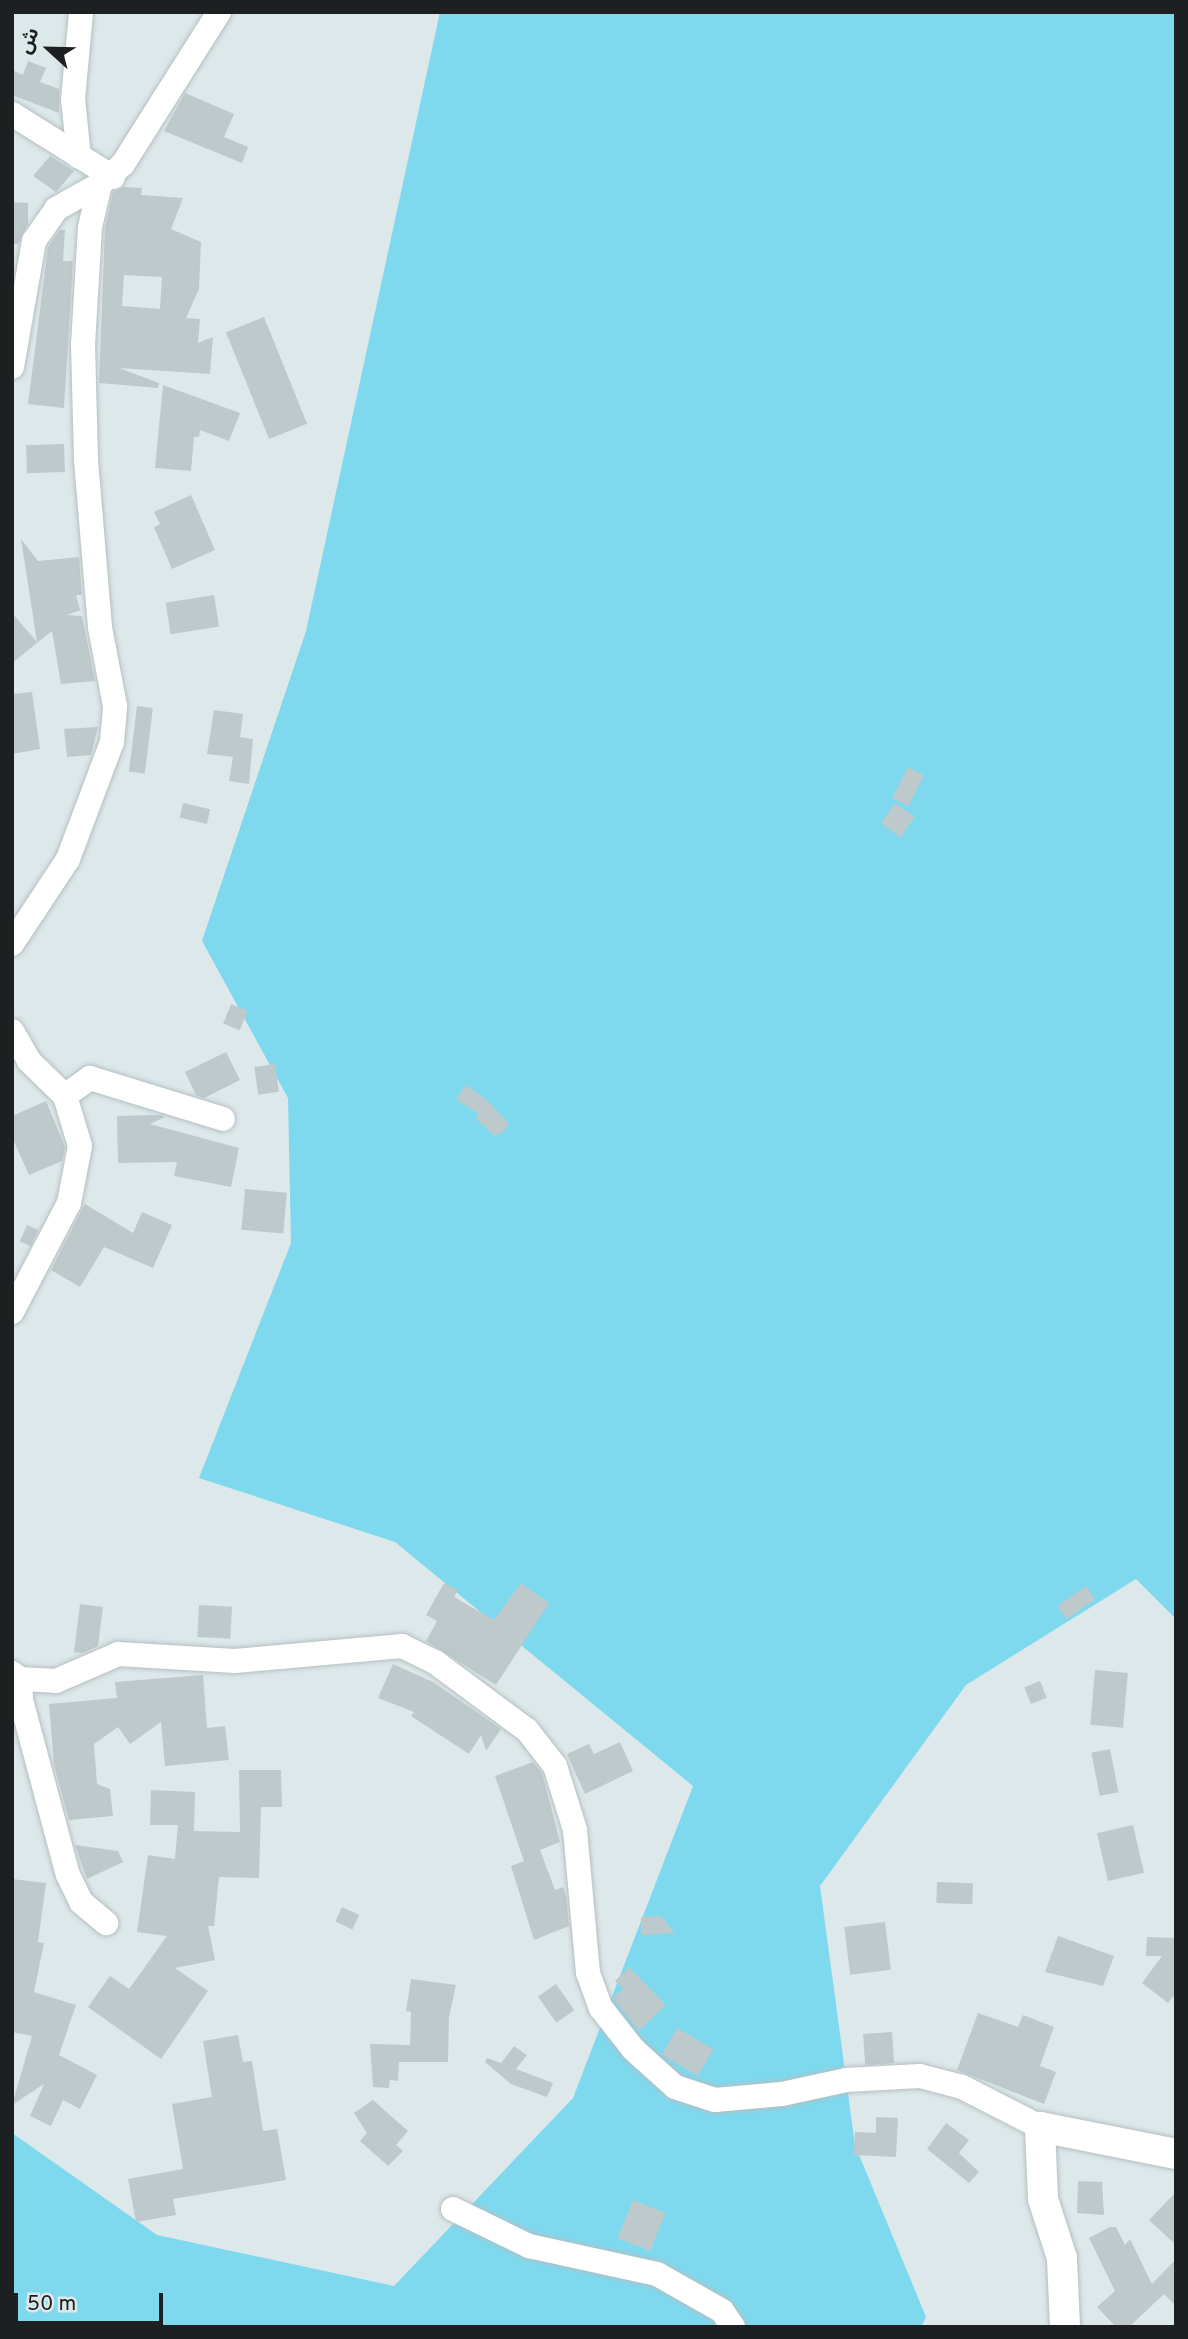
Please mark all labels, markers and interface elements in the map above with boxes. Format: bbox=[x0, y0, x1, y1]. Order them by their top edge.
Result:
north arrow bbox=[14, 14, 84, 84]
text: ش bbox=[14, 25, 46, 58]
scale bar bbox=[18, 2280, 166, 2324]
text: 50 m bbox=[27, 2291, 76, 2318]

